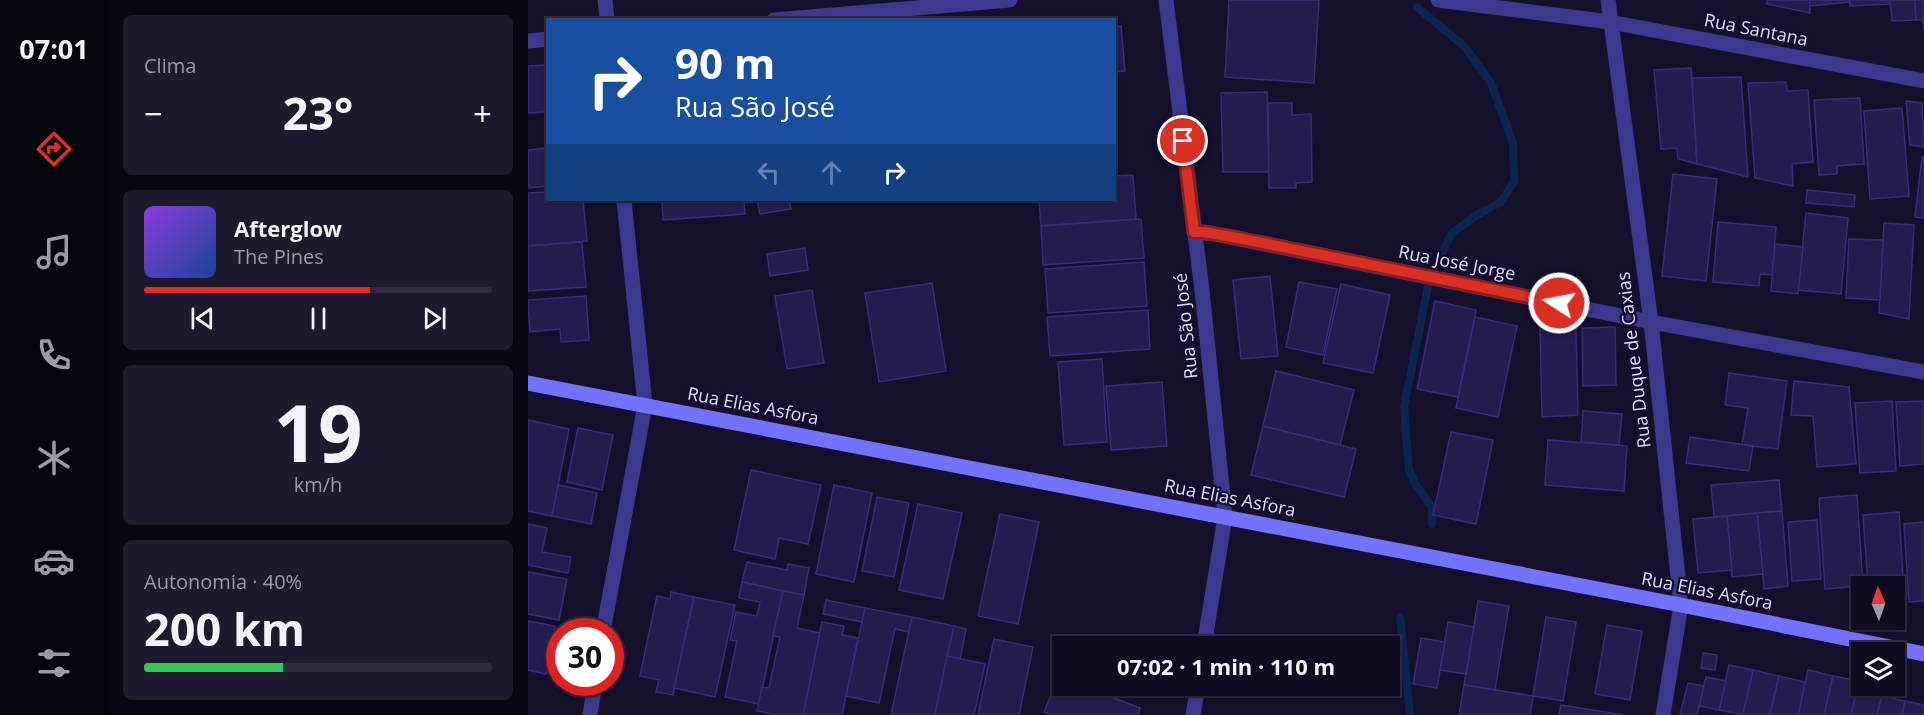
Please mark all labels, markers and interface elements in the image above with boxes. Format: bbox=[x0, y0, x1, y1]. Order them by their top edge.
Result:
street label: Rua Santana bbox=[1702, 7, 1810, 51]
text: 07:01 bbox=[19, 30, 89, 67]
text: 90 m bbox=[675, 34, 775, 91]
icon: right bbox=[576, 42, 654, 120]
text: Clima bbox=[144, 52, 196, 79]
text: 23° bbox=[283, 82, 353, 143]
text: Rua São José bbox=[675, 88, 835, 125]
text: − bbox=[144, 91, 163, 136]
text: + bbox=[473, 91, 492, 136]
pin bbox=[1157, 115, 1208, 166]
icon: arrive bbox=[1166, 124, 1199, 157]
icon: directions bbox=[33, 128, 75, 170]
icon: left bbox=[752, 156, 785, 189]
icon: ahead bbox=[815, 156, 848, 189]
icon: right bbox=[878, 156, 911, 189]
text: Afterglow bbox=[234, 213, 342, 243]
icon: music bbox=[33, 231, 75, 273]
street label: Rua José Jorge bbox=[1397, 239, 1518, 285]
text: The Pines bbox=[234, 243, 324, 270]
position arrow bbox=[1527, 271, 1591, 335]
street label: Rua Duque de Caxias bbox=[1610, 271, 1656, 450]
street label: Rua São José bbox=[1168, 272, 1203, 380]
icon: previous bbox=[186, 302, 219, 335]
icon: pause bbox=[302, 302, 335, 335]
icon: next bbox=[418, 302, 451, 335]
icon: phone bbox=[33, 334, 75, 376]
text: 19 bbox=[273, 379, 363, 485]
street label: Rua Elias Asfora bbox=[685, 381, 821, 430]
icon: climate bbox=[33, 437, 75, 479]
text: km/h bbox=[294, 471, 342, 498]
street label: Rua Elias Asfora bbox=[1162, 473, 1298, 522]
icon: car bbox=[33, 540, 75, 582]
street label: Rua Elias Asfora bbox=[1639, 566, 1775, 615]
text: Autonomia · 40% bbox=[144, 568, 302, 595]
north arrow bbox=[1851, 576, 1905, 630]
map controls bbox=[1851, 576, 1905, 696]
text: 200 km bbox=[144, 598, 305, 659]
speed limit sign: 30 bbox=[546, 618, 624, 696]
icon: filters bbox=[33, 642, 75, 684]
button: layers bbox=[1851, 642, 1905, 696]
text: 07:02 · 1 min · 110 m bbox=[1117, 651, 1335, 681]

